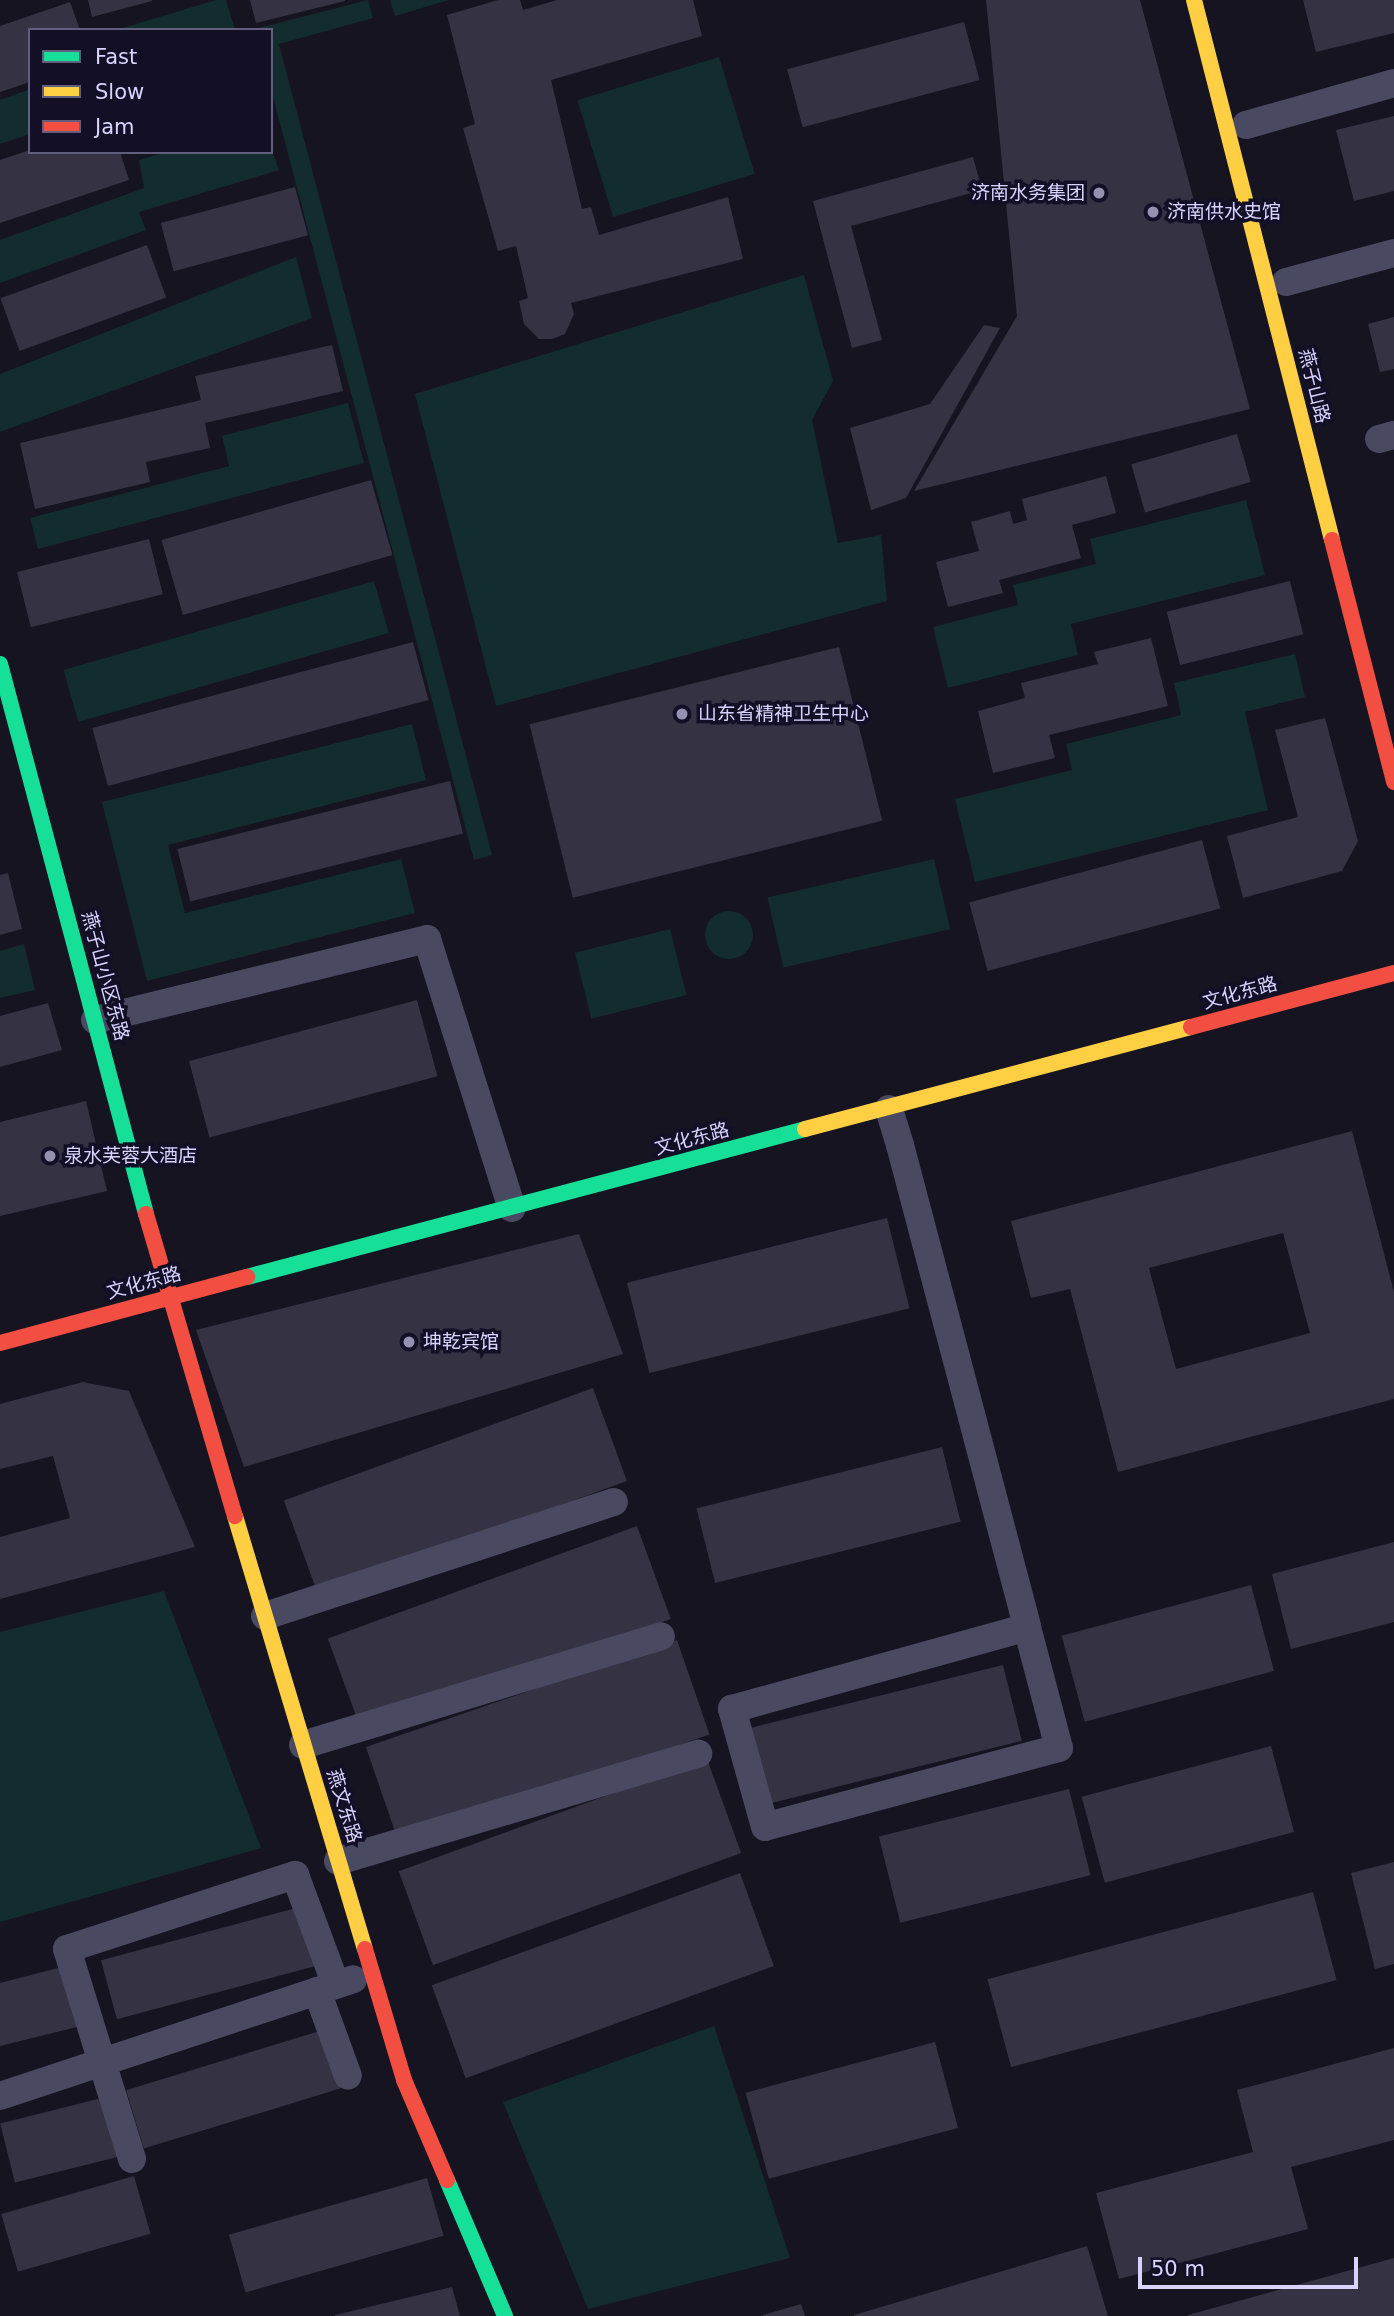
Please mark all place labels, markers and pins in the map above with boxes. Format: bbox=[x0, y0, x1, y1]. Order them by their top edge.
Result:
place label: 济南水务集团 bbox=[971, 182, 1085, 204]
marker: 济南水务集团 bbox=[1091, 185, 1107, 201]
place label: 济南供水史馆 bbox=[1167, 201, 1281, 223]
marker: 济南供水史馆 bbox=[1145, 204, 1161, 220]
place label: 山东省精神卫生中心 bbox=[698, 703, 869, 725]
marker: 山东省精神卫生中心 bbox=[672, 704, 692, 724]
place label: 泉水芙蓉大酒店 bbox=[64, 1145, 197, 1167]
marker: 泉水芙蓉大酒店 bbox=[42, 1148, 58, 1164]
place label: 坤乾宾馆 bbox=[423, 1331, 499, 1353]
marker: 坤乾宾馆 bbox=[401, 1334, 417, 1350]

